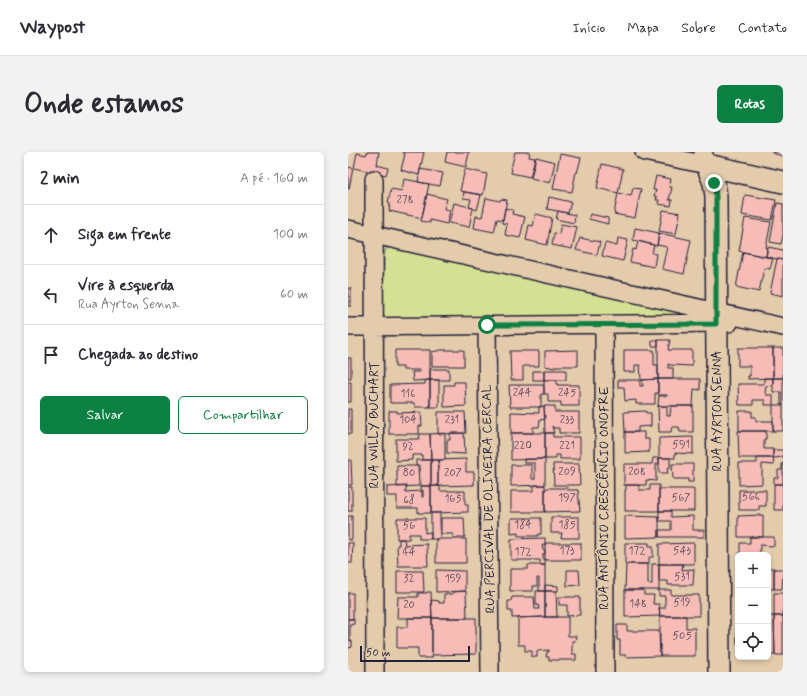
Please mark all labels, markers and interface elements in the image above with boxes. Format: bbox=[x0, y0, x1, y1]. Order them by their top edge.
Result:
text: Waypost bbox=[20, 15, 85, 40]
text: Início bbox=[572, 19, 605, 37]
text: Mapa bbox=[627, 19, 659, 37]
text: Sobre bbox=[681, 19, 716, 37]
text: Contato bbox=[738, 19, 787, 37]
button: Rotas bbox=[717, 85, 783, 123]
text: Onde estamos bbox=[24, 86, 184, 123]
text: 2 min bbox=[40, 167, 80, 189]
text: A pé · 160 m bbox=[240, 170, 308, 187]
route end bbox=[705, 174, 723, 192]
house number: 278 bbox=[397, 193, 413, 207]
icon: ahead bbox=[40, 224, 62, 246]
text: Siga em frente bbox=[78, 225, 171, 245]
text: 100 m bbox=[273, 226, 308, 243]
text: Vire à esquerda bbox=[78, 276, 174, 296]
icon: left bbox=[40, 284, 62, 306]
text: 60 m bbox=[280, 286, 308, 303]
text: Rua Ayrton Senna bbox=[78, 296, 179, 313]
route start bbox=[478, 316, 496, 334]
icon: arrive bbox=[40, 344, 62, 366]
text: Chegada ao destino bbox=[78, 345, 198, 365]
street label: RUA AYRTON SENNA bbox=[709, 351, 726, 471]
street label: RUA WILLY BUCHART bbox=[366, 361, 383, 489]
street label: RUA PERCIVAL DE OLIVEIRA CERCAL bbox=[479, 384, 499, 614]
house number: 244 bbox=[513, 386, 532, 400]
house number: 245 bbox=[558, 386, 576, 400]
street label: RUA ANTÔNIO CRESCÊNCIO ONOFRE bbox=[595, 386, 613, 610]
house number: 116 bbox=[401, 387, 415, 401]
button: Salvar bbox=[40, 396, 170, 434]
button: Compartilhar bbox=[178, 396, 308, 434]
house number: 104 bbox=[399, 413, 417, 427]
house number: 231 bbox=[445, 413, 459, 427]
house number: 233 bbox=[560, 413, 575, 427]
house number: 591 bbox=[672, 438, 690, 452]
house number: 220 bbox=[514, 439, 532, 453]
house number: 221 bbox=[559, 439, 575, 453]
house number: 92 bbox=[402, 440, 414, 454]
house number: 209 bbox=[558, 465, 576, 479]
house number: 208 bbox=[628, 465, 646, 479]
house number: 80 bbox=[403, 466, 415, 480]
house number: 207 bbox=[444, 466, 462, 480]
house number: 566 bbox=[742, 490, 760, 504]
house number: 197 bbox=[558, 491, 576, 505]
house number: 567 bbox=[672, 491, 690, 505]
house number: 165 bbox=[444, 492, 462, 506]
house number: 68 bbox=[403, 493, 415, 507]
house number: 184 bbox=[514, 518, 532, 532]
house number: 185 bbox=[558, 518, 576, 532]
house number: 56 bbox=[403, 519, 415, 533]
house number: 173 bbox=[560, 544, 575, 558]
house number: 172 bbox=[628, 544, 646, 558]
house number: 543 bbox=[673, 544, 691, 558]
house number: 44 bbox=[402, 545, 416, 559]
house number: 172 bbox=[514, 545, 532, 559]
map controls bbox=[735, 552, 771, 660]
button: + bbox=[735, 552, 771, 588]
house number: 531 bbox=[674, 570, 690, 584]
house number: 32 bbox=[404, 572, 415, 586]
house number: 159 bbox=[445, 572, 461, 586]
button: − bbox=[735, 588, 771, 624]
house number: 519 bbox=[673, 596, 691, 610]
house number: 148 bbox=[629, 597, 647, 611]
house number: 20 bbox=[403, 598, 415, 612]
button: locate bbox=[735, 624, 771, 660]
house number: 505 bbox=[672, 629, 692, 643]
scale bar bbox=[360, 644, 470, 663]
text: 50 m bbox=[366, 646, 391, 660]

